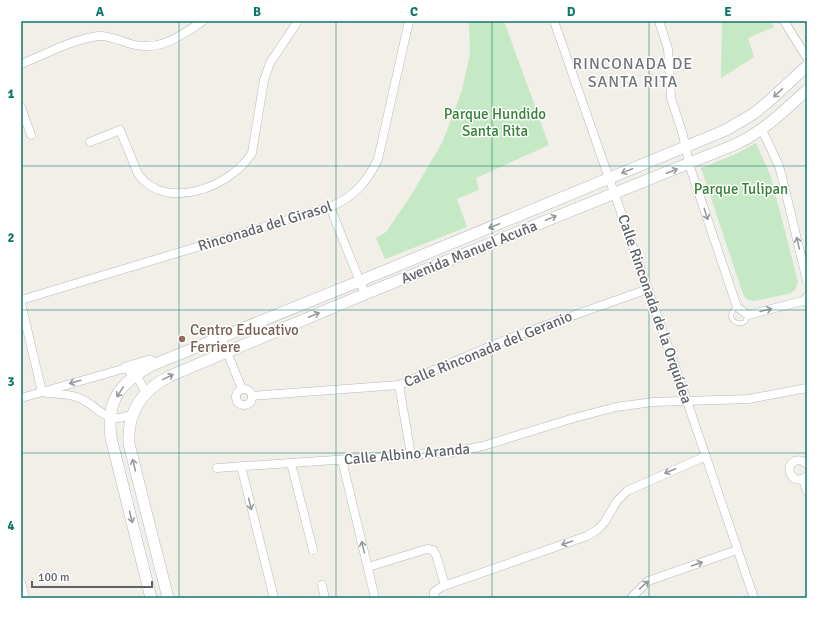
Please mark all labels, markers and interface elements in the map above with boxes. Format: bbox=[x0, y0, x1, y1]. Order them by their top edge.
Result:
text: A bbox=[96, 4, 105, 20]
text: B bbox=[253, 4, 261, 20]
text: C bbox=[410, 4, 418, 20]
text: D bbox=[567, 4, 576, 20]
text: E bbox=[724, 4, 732, 20]
district label: RINCONADA DE SANTA RITA bbox=[573, 54, 693, 92]
text: 1 bbox=[7, 86, 15, 102]
one-way arrow bbox=[773, 88, 784, 97]
park label: Parque Hundido Santa Rita bbox=[444, 105, 546, 140]
one-way arrow bbox=[665, 166, 677, 174]
one-way arrow bbox=[621, 167, 633, 175]
park label: Parque Tulipan bbox=[694, 180, 788, 198]
street label: Rinconada del Girasol bbox=[196, 197, 334, 255]
one-way arrow bbox=[703, 208, 710, 221]
street label: Calle Rinconada de la Orquídea bbox=[614, 212, 696, 406]
one-way arrow bbox=[544, 214, 556, 222]
street label: Avenida Manuel Acuña bbox=[398, 216, 540, 288]
one-way arrow bbox=[488, 223, 500, 230]
text: 2 bbox=[7, 230, 15, 246]
one-way arrow bbox=[794, 237, 802, 250]
one-way arrow bbox=[759, 306, 772, 314]
street label: Calle Rinconada del Geranio bbox=[401, 307, 575, 391]
one-way arrow bbox=[307, 311, 319, 319]
place label: Centro Educativo Ferriere bbox=[190, 321, 299, 356]
marker: Centro Educativo Ferriere bbox=[177, 334, 187, 344]
one-way arrow bbox=[162, 373, 174, 380]
text: 3 bbox=[7, 374, 15, 390]
one-way arrow bbox=[69, 379, 82, 387]
one-way arrow bbox=[115, 386, 123, 398]
street label: Calle Albino Aranda bbox=[343, 440, 471, 468]
one-way arrow bbox=[130, 459, 138, 472]
one-way arrow bbox=[664, 468, 676, 475]
one-way arrow bbox=[247, 497, 255, 510]
one-way arrow bbox=[128, 511, 135, 524]
text: 4 bbox=[7, 518, 15, 534]
one-way arrow bbox=[358, 540, 366, 553]
one-way arrow bbox=[561, 540, 574, 547]
one-way arrow bbox=[691, 559, 703, 567]
scale bar bbox=[32, 563, 152, 589]
text: 100 m bbox=[38, 570, 70, 585]
one-way arrow bbox=[639, 580, 649, 589]

